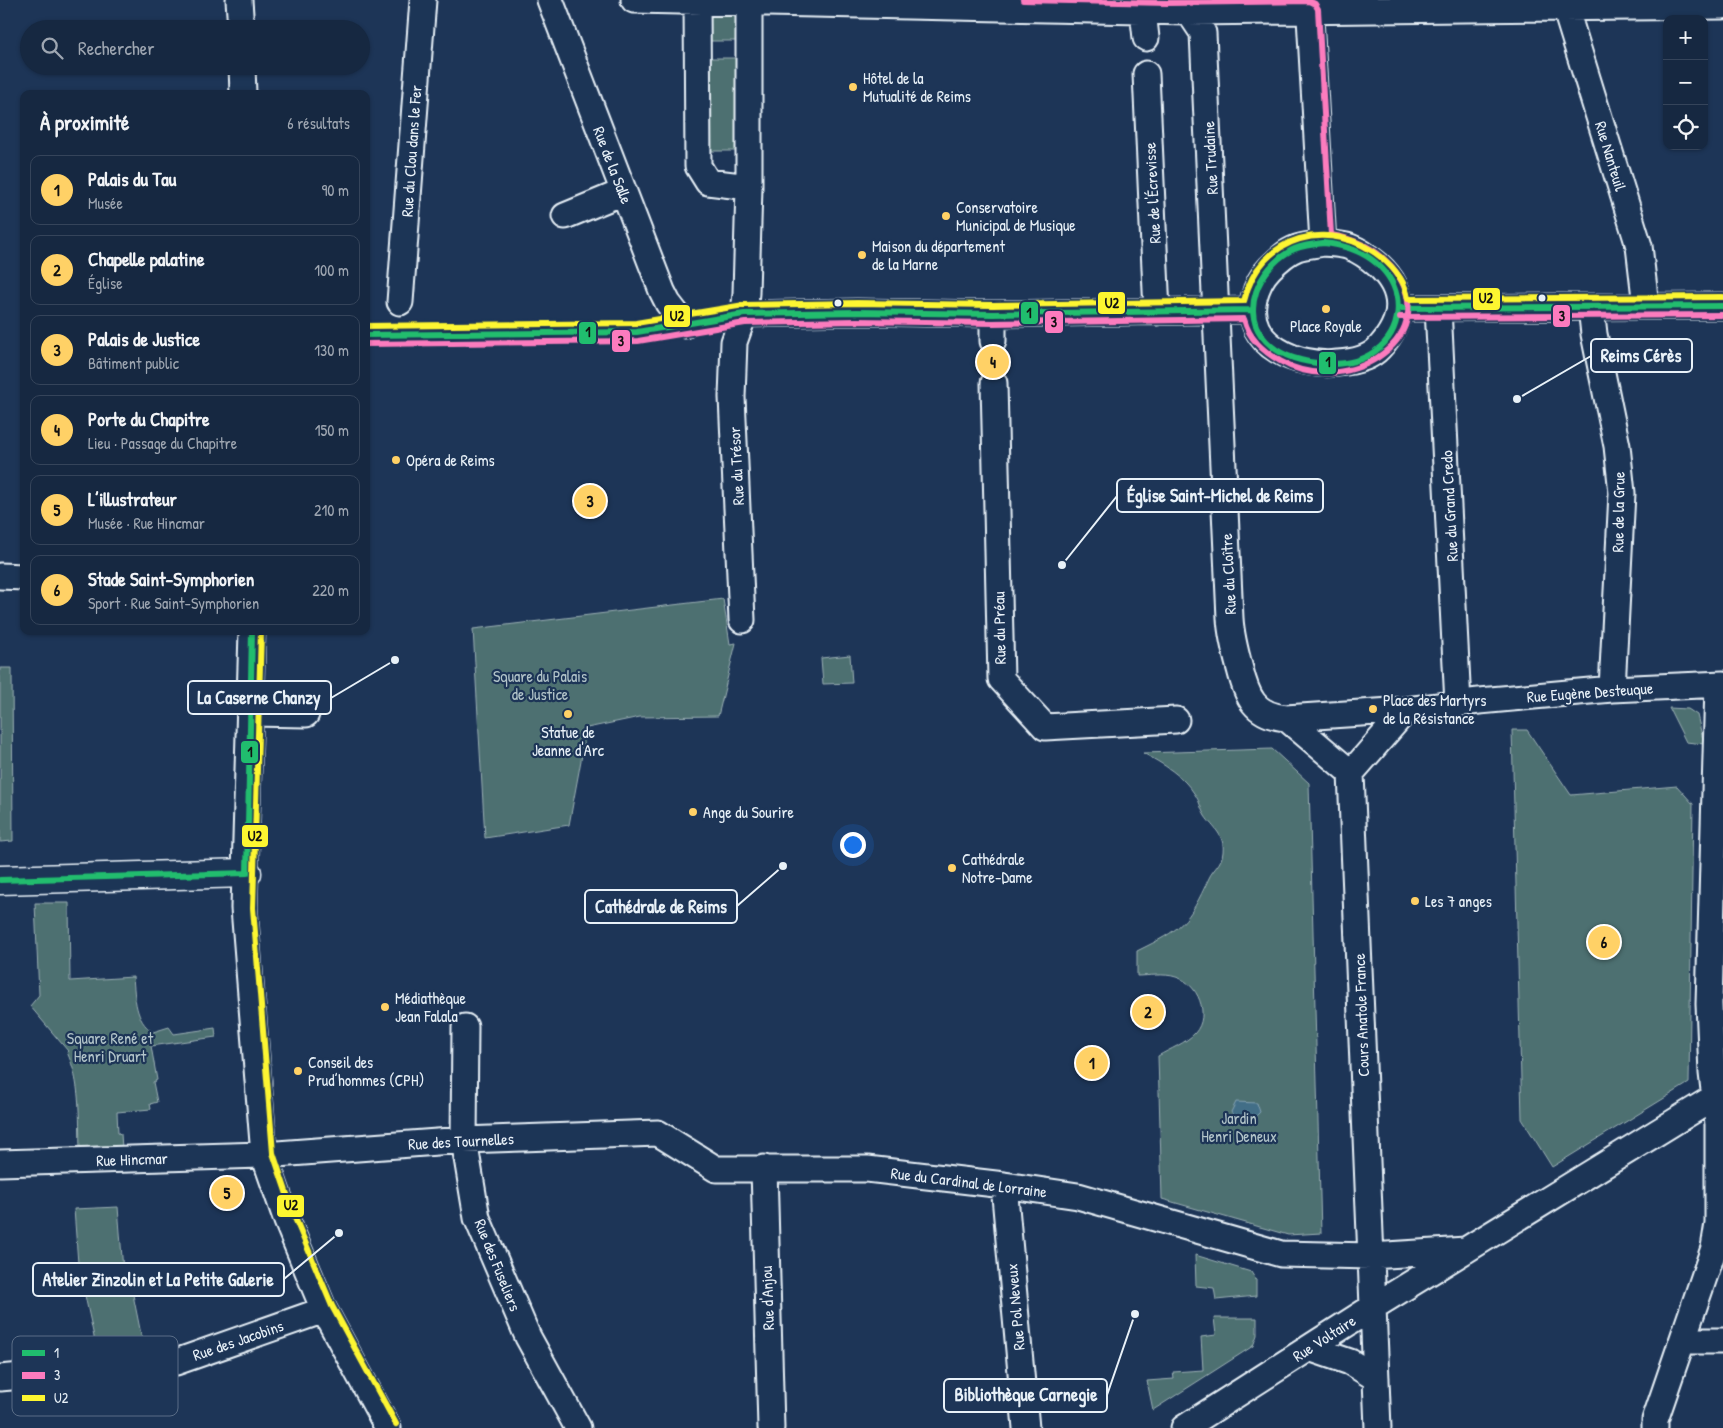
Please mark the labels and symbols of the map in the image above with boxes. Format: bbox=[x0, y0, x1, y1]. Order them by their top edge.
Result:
place label: Hôtel de la Mutualité de Reims bbox=[863, 67, 971, 107]
marker: Hôtel de la Mutualité de Reims bbox=[847, 81, 859, 93]
street label: Rue du Clou dans le Fer bbox=[395, 84, 427, 218]
street label: Rue Nanteuil bbox=[1590, 118, 1632, 194]
street label: Rue Trudaine bbox=[1197, 120, 1223, 195]
street label: Rue de la Salle bbox=[588, 123, 638, 207]
street label: Rue de l'Écrevisse bbox=[1138, 141, 1166, 244]
place label: Conservatoire Municipal de Musique bbox=[956, 196, 1076, 236]
marker: Conservatoire Municipal de Musique bbox=[940, 210, 952, 222]
place label: Maison du département de la Marne bbox=[872, 235, 1005, 275]
marker: Maison du département de la Marne bbox=[856, 249, 868, 261]
line badge: U2 bbox=[1472, 287, 1501, 311]
text: U2 bbox=[1479, 288, 1494, 307]
line badge: U2 bbox=[1097, 291, 1126, 315]
text: U2 bbox=[1105, 293, 1120, 312]
unlabelled marker bbox=[1537, 293, 1547, 303]
unlabelled marker bbox=[833, 298, 843, 308]
line badge: 1 bbox=[1020, 301, 1039, 325]
text: 1 bbox=[1026, 303, 1032, 322]
marker: Place Royale bbox=[1320, 303, 1332, 315]
line badge: U2 bbox=[663, 304, 691, 328]
line badge: 3 bbox=[1552, 304, 1571, 328]
text: U2 bbox=[670, 306, 685, 325]
text: 3 bbox=[1559, 306, 1566, 325]
line badge: 3 bbox=[1044, 310, 1064, 334]
text: 3 bbox=[1051, 312, 1058, 331]
place label: Place Royale bbox=[1290, 315, 1363, 337]
line badge: 1 bbox=[578, 321, 597, 345]
text: 1 bbox=[585, 322, 591, 341]
line badge: 3 bbox=[611, 329, 631, 353]
text: 3 bbox=[618, 331, 625, 350]
callout: Reims Cérès bbox=[1591, 339, 1692, 372]
pin: 4 bbox=[977, 343, 1009, 381]
text: Reims Cérès bbox=[1601, 343, 1681, 368]
line badge: 1 bbox=[1318, 351, 1337, 375]
text: 1 bbox=[1325, 352, 1331, 371]
street label: Rue du Trésor bbox=[723, 426, 749, 506]
place label: Opéra de Reims bbox=[406, 449, 495, 471]
street label: Rue du Grand Credo bbox=[1435, 449, 1463, 562]
marker: Opéra de Reims bbox=[390, 454, 402, 466]
street label: Rue de la Grue bbox=[1606, 471, 1630, 553]
callout: Église Saint-Michel de Reims bbox=[1117, 479, 1323, 512]
pin: 3 bbox=[574, 482, 606, 520]
text: Église Saint-Michel de Reims bbox=[1127, 483, 1313, 509]
street label: Rue du Cloître bbox=[1215, 532, 1241, 615]
street label: Rue du Préau bbox=[987, 591, 1011, 665]
park label: Square du Palais de Justice bbox=[493, 665, 587, 705]
street label: Rue Eugène Desteuque bbox=[1526, 677, 1655, 707]
callout: La Caserne Chanzy bbox=[188, 681, 331, 714]
text: La Caserne Chanzy bbox=[197, 685, 321, 711]
place label: Place des Martyrs de la Résistance bbox=[1383, 689, 1486, 729]
marker: Place des Martyrs de la Résistance bbox=[1367, 703, 1379, 715]
marker: Statue de Jeanne d'Arc bbox=[562, 708, 574, 720]
place label: Statue de Jeanne d'Arc bbox=[532, 721, 605, 761]
line badge: 1 bbox=[240, 740, 259, 764]
text: 1 bbox=[247, 742, 253, 761]
place label: Ange du Sourire bbox=[703, 801, 795, 823]
marker: Ange du Sourire bbox=[687, 806, 699, 818]
line badge: U2 bbox=[241, 824, 269, 848]
text: U2 bbox=[248, 826, 263, 845]
your location bbox=[840, 832, 866, 858]
place label: Cathédrale Notre-Dame bbox=[962, 848, 1033, 888]
marker: Cathédrale Notre-Dame bbox=[946, 862, 958, 874]
callout: Cathédrale de Reims bbox=[585, 890, 737, 923]
place label: Les 7 anges bbox=[1425, 890, 1492, 912]
text: Cathédrale de Reims bbox=[595, 894, 727, 919]
marker: Les 7 anges bbox=[1409, 895, 1421, 907]
pin: 6 bbox=[1588, 923, 1620, 961]
street label: Cours Anatole France bbox=[1348, 952, 1374, 1077]
place label: Médiathèque Jean Falala bbox=[395, 987, 466, 1027]
pin: 2 bbox=[1132, 993, 1164, 1031]
marker: Médiathèque Jean Falala bbox=[379, 1001, 391, 1013]
park label: Square René et Henri Druart bbox=[67, 1027, 154, 1067]
pin: 1 bbox=[1076, 1044, 1108, 1082]
place label: Conseil des Prud’hommes (CPH) bbox=[308, 1051, 424, 1091]
marker: Conseil des Prud’hommes (CPH) bbox=[292, 1065, 304, 1077]
park label: Jardin Henri Deneux bbox=[1201, 1107, 1277, 1147]
street label: Rue des Tournelles bbox=[408, 1127, 514, 1155]
street label: Rue Hincmar bbox=[96, 1147, 168, 1171]
street label: Rue du Cardinal de Lorraine bbox=[890, 1162, 1049, 1203]
pin: 5 bbox=[211, 1174, 243, 1212]
line badge: U2 bbox=[276, 1194, 305, 1218]
text: U2 bbox=[284, 1195, 299, 1214]
street label: Rue des Fuseliers bbox=[470, 1216, 526, 1314]
callout: Atelier Zinzolin et La Petite Galerie bbox=[33, 1263, 284, 1296]
street label: Rue Pol Neveux bbox=[1000, 1263, 1030, 1351]
street label: Rue d'Anjou bbox=[755, 1265, 779, 1330]
text: Atelier Zinzolin et La Petite Galerie bbox=[42, 1267, 274, 1292]
street label: Rue Voltaire bbox=[1288, 1309, 1360, 1367]
street label: Rue des Jacobins bbox=[190, 1314, 286, 1366]
legend bbox=[12, 1336, 178, 1416]
text: 1 bbox=[54, 1343, 59, 1362]
text: 3 bbox=[54, 1365, 60, 1384]
callout: Bibliothèque Carnegie bbox=[944, 1379, 1107, 1412]
text: Bibliothèque Carnegie bbox=[955, 1382, 1098, 1408]
text: U2 bbox=[54, 1388, 69, 1407]

